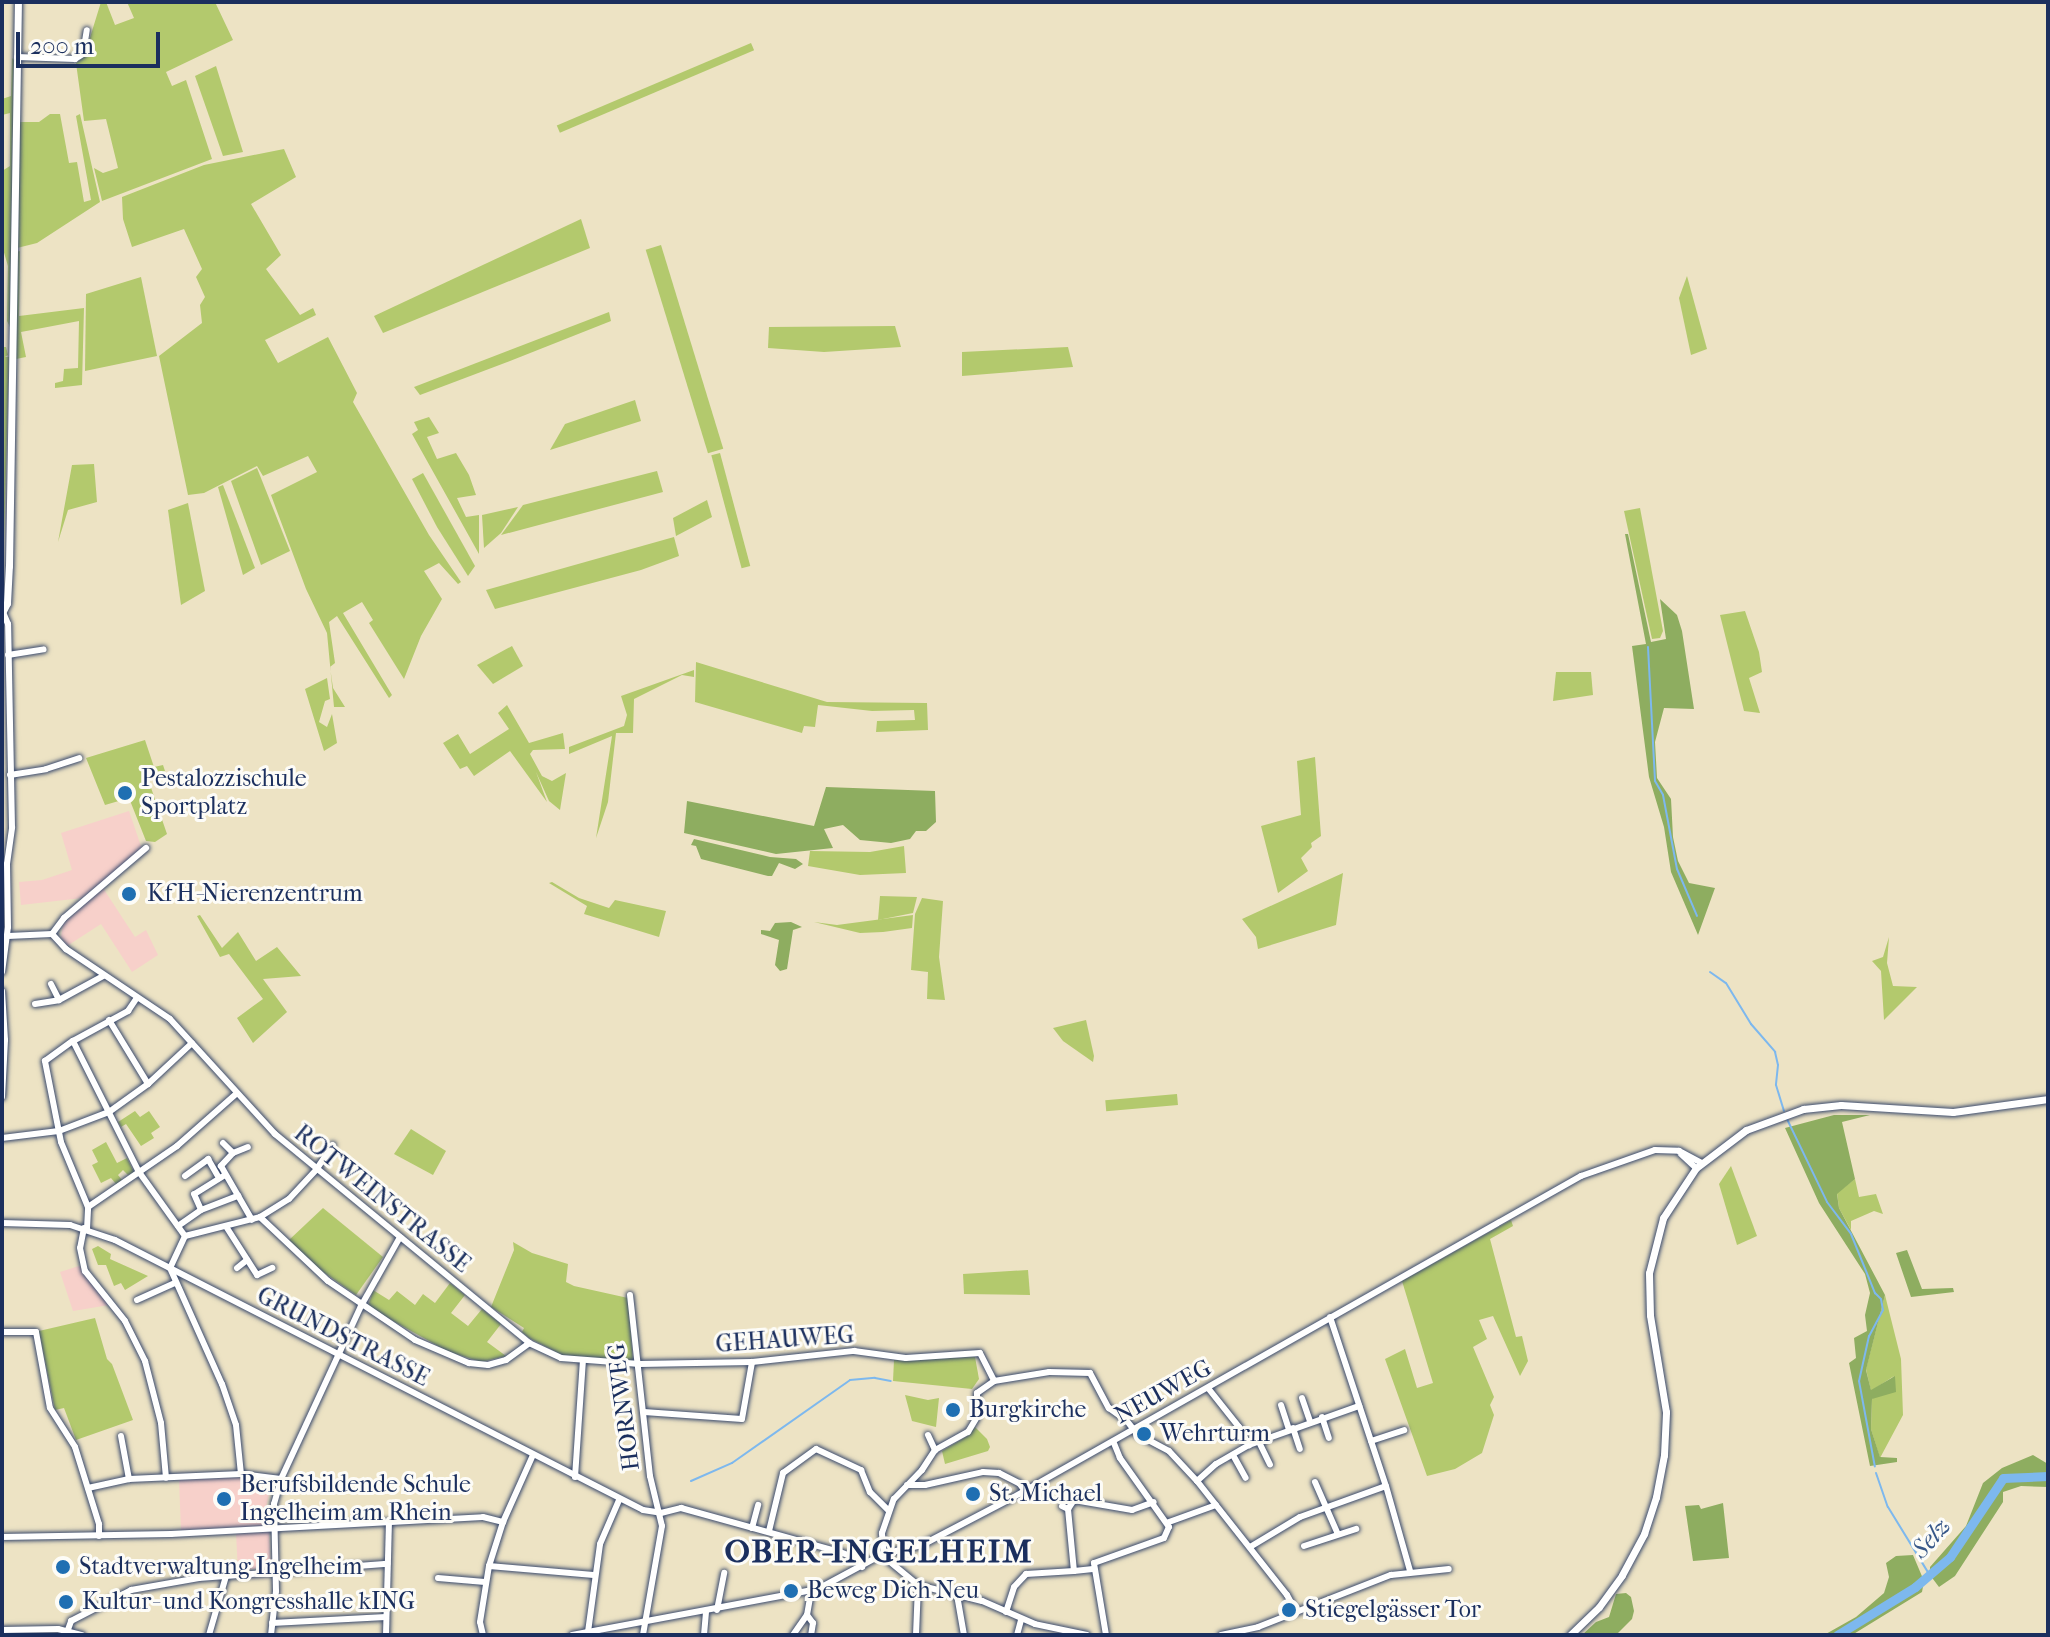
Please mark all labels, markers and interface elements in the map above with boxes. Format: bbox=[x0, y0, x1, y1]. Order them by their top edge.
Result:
scale bar bbox=[20, 16, 164, 66]
text: 200 m bbox=[30, 32, 94, 60]
place label: Pestalozzischule Sportplatz bbox=[141, 765, 307, 821]
marker: Pestalozzischule Sportplatz bbox=[116, 784, 134, 802]
place label: KfH-Nierenzentrum bbox=[147, 880, 363, 908]
marker: KfH-Nierenzentrum bbox=[118, 883, 140, 905]
street label: ROTWEINSTRASSE bbox=[288, 1119, 476, 1279]
street label: GRUNDSTRASSE bbox=[252, 1281, 434, 1393]
street label: GEHAUWEG bbox=[715, 1321, 855, 1359]
street label: HORNWEG bbox=[602, 1342, 646, 1472]
street label: NEUWEG bbox=[1109, 1354, 1217, 1430]
place label: Burgkirche bbox=[969, 1396, 1086, 1424]
marker: Burgkirche bbox=[944, 1401, 962, 1419]
place label: Wehrturm bbox=[1160, 1420, 1270, 1448]
marker: Wehrturm bbox=[1135, 1425, 1153, 1443]
place label: Berufsbildende Schule Ingelheim am Rhein bbox=[240, 1471, 471, 1527]
place label: St. Michael bbox=[989, 1480, 1102, 1508]
marker: St. Michael bbox=[964, 1485, 982, 1503]
marker: Berufsbildende Schule Ingelheim am Rhein bbox=[215, 1490, 233, 1508]
water label: Selz bbox=[1905, 1511, 1957, 1565]
district label: OBER-INGELHEIM bbox=[724, 1533, 1034, 1571]
place label: Stadtverwaltung Ingelheim bbox=[79, 1553, 362, 1581]
marker: Stadtverwaltung Ingelheim bbox=[54, 1558, 72, 1576]
place label: Beweg Dich Neu bbox=[807, 1577, 979, 1605]
marker: Beweg Dich Neu bbox=[782, 1582, 800, 1600]
place label: Kultur- und Kongresshalle kING bbox=[82, 1588, 415, 1616]
marker: Kultur- und Kongresshalle kING bbox=[57, 1593, 75, 1611]
place label: Stiegelgässer Tor bbox=[1305, 1596, 1481, 1624]
marker: Stiegelgässer Tor bbox=[1280, 1601, 1298, 1619]

